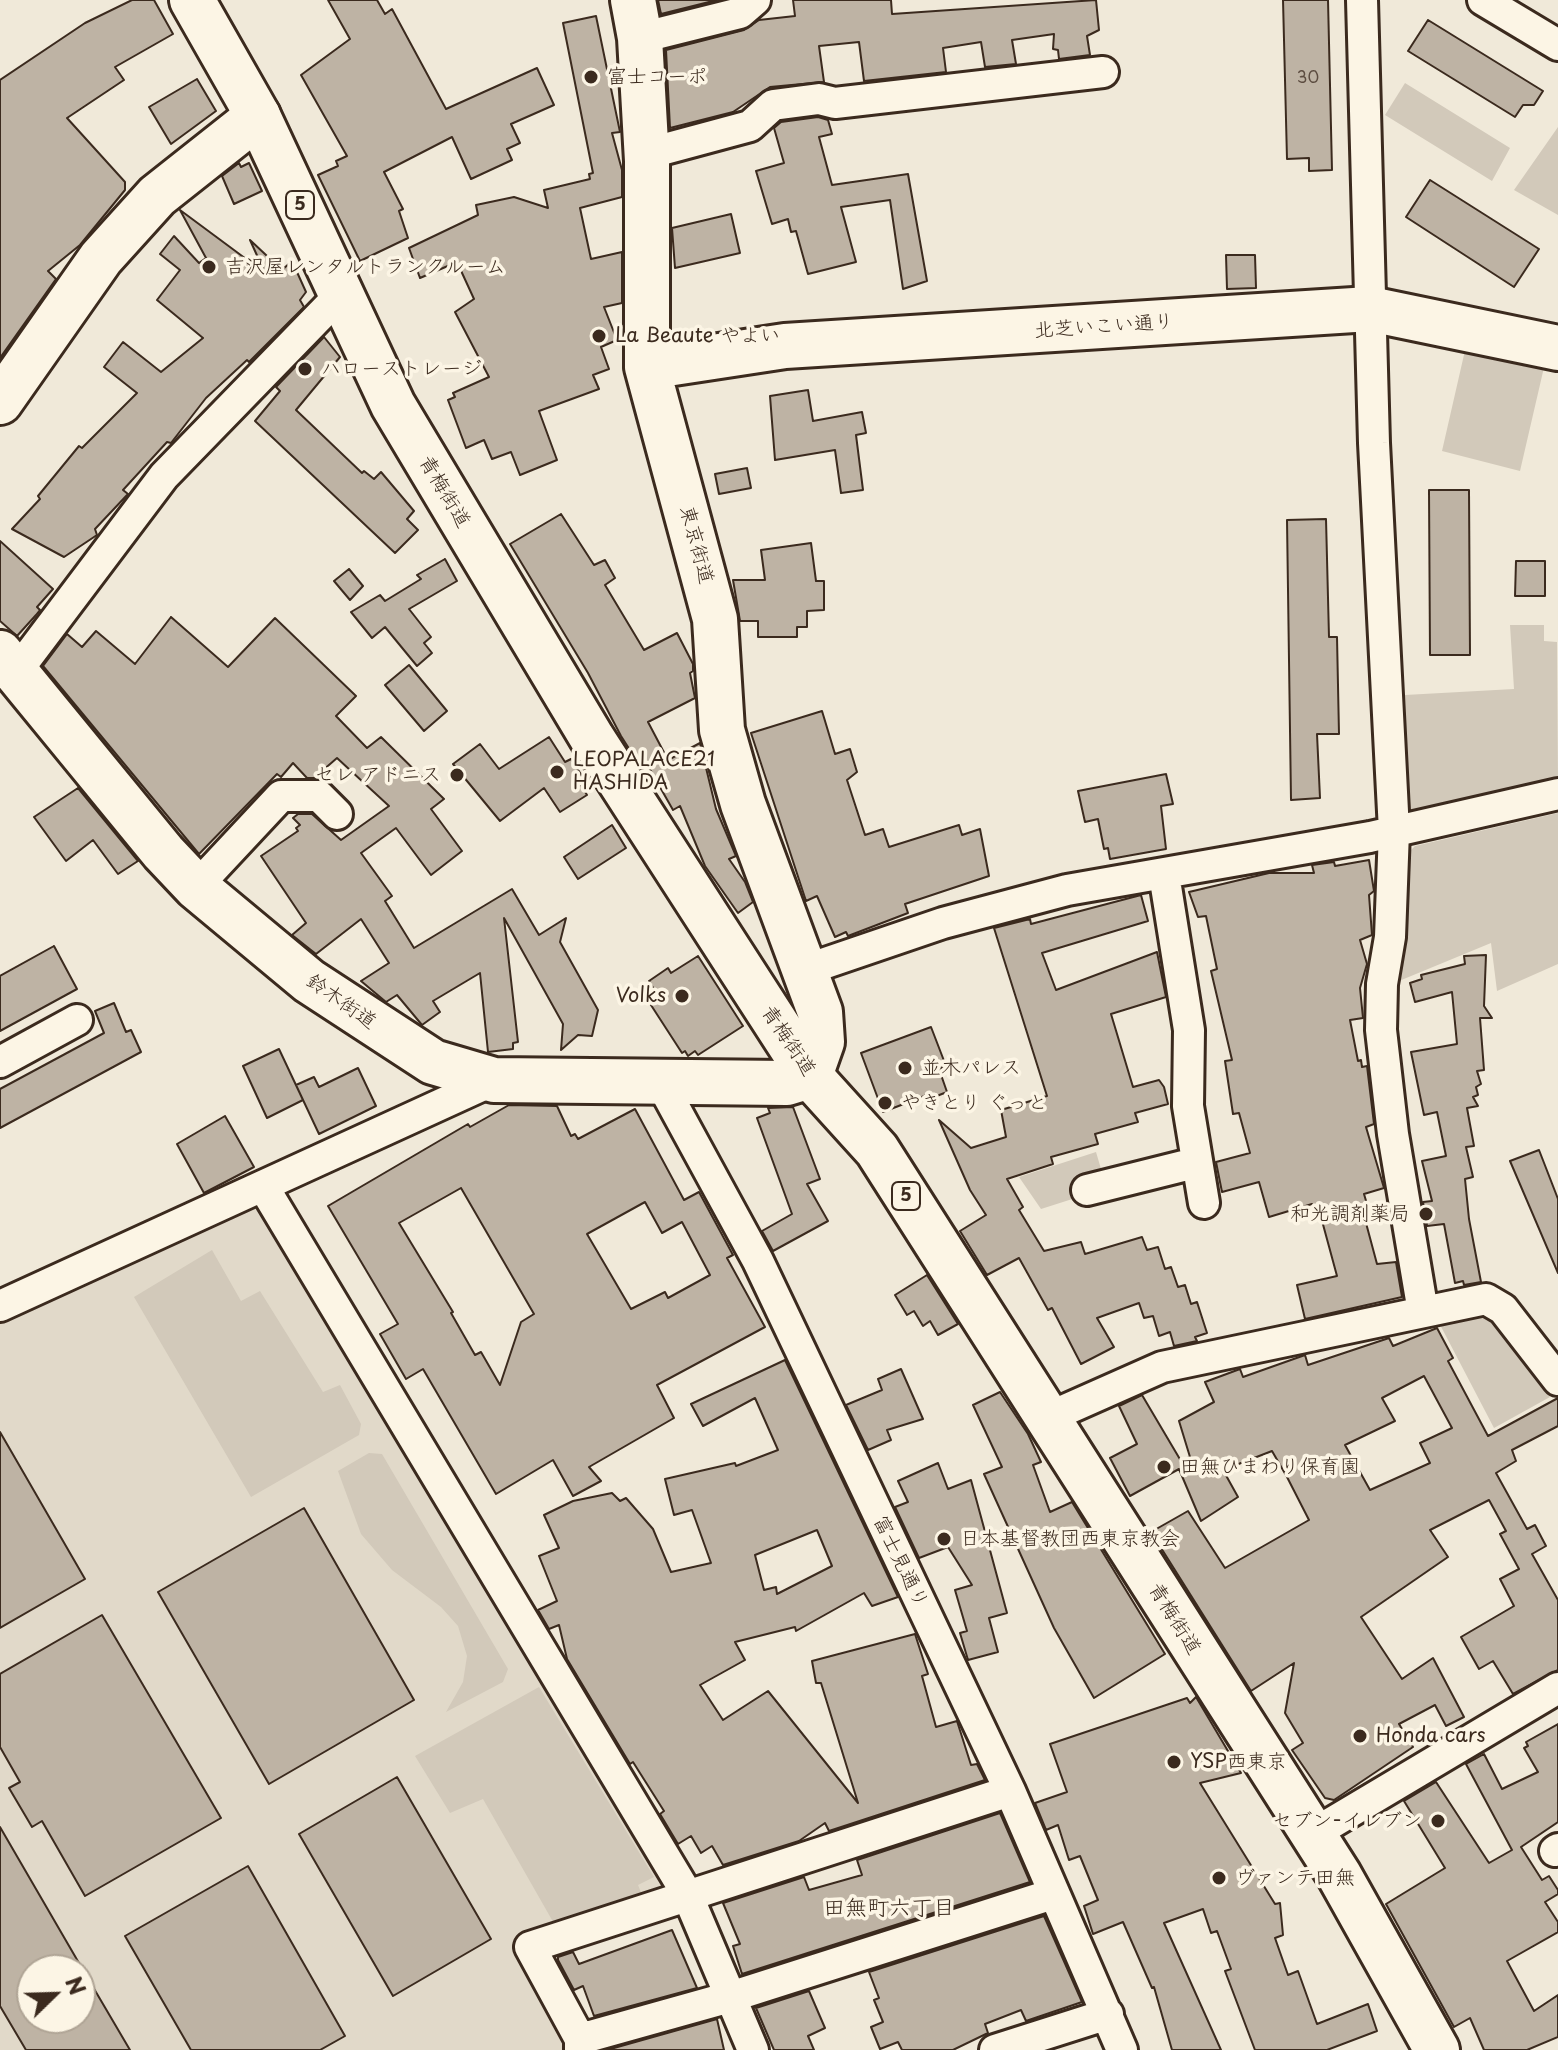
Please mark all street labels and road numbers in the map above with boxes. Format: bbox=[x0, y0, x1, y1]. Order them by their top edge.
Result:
road number: 5 bbox=[286, 191, 314, 219]
street label: 北芝いこい通り bbox=[1033, 310, 1175, 344]
street label: 青梅街道 bbox=[413, 452, 475, 532]
street label: 東京街道 bbox=[674, 503, 718, 587]
street label: 鈴木街道 bbox=[301, 969, 381, 1035]
street label: 青梅街道 bbox=[756, 1001, 820, 1081]
road number: 5 bbox=[892, 1182, 920, 1210]
street label: 富士見通り bbox=[867, 1512, 933, 1612]
street label: 青梅街道 bbox=[1143, 1579, 1205, 1659]

